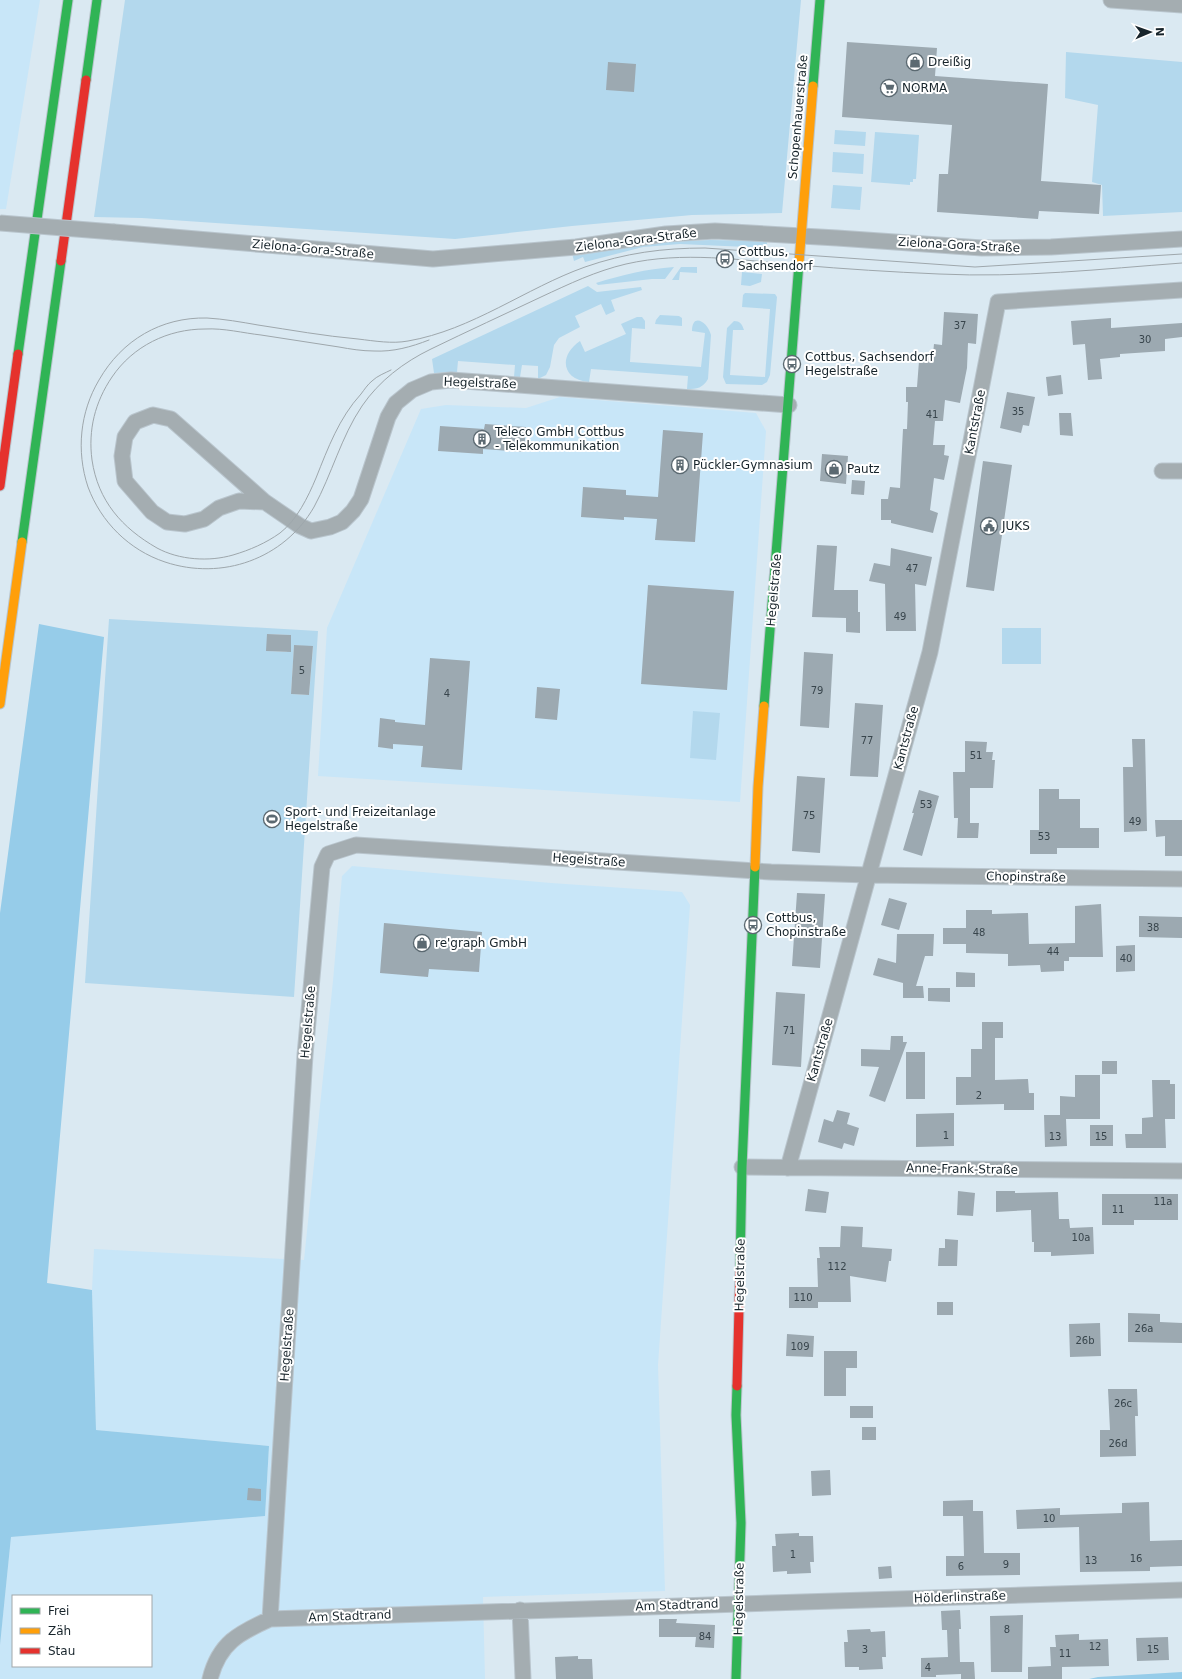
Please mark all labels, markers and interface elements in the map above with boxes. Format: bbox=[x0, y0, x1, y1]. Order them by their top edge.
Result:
north arrow bbox=[1130, 12, 1170, 52]
text: N bbox=[1153, 27, 1166, 37]
shop icon: Dreißig bbox=[905, 52, 925, 72]
street label: Schopenhauerstraße bbox=[786, 54, 810, 180]
place label: Dreißig bbox=[928, 55, 971, 69]
supermarket icon: NORMA bbox=[879, 78, 899, 98]
place label: NORMA bbox=[902, 81, 948, 95]
street label: Zielona-Gora-Straße bbox=[575, 226, 697, 254]
street label: Zielona-Gora-Straße bbox=[898, 235, 1020, 255]
street label: Zielona-Gora-Straße bbox=[252, 237, 374, 261]
place label: Cottbus, Sachsendorf bbox=[738, 245, 813, 273]
bus stop icon: Cottbus, Sachsendorf bbox=[715, 249, 735, 269]
house number: 37 bbox=[954, 320, 966, 331]
house number: 30 bbox=[1139, 334, 1151, 345]
place label: Cottbus, Sachsendorf Hegelstraße bbox=[805, 350, 935, 378]
bus stop icon: Cottbus, Sachsendorf Hegelstraße bbox=[782, 354, 802, 374]
street label: Hegelstraße bbox=[443, 375, 517, 391]
street label: Kantstraße bbox=[962, 389, 988, 455]
house number: 35 bbox=[1012, 406, 1024, 417]
house number: 41 bbox=[926, 409, 938, 420]
place label: Teleco GmbH Cottbus - Telekommunikation bbox=[494, 425, 624, 453]
building icon: Teleco GmbH Cottbus - Telekommunikation bbox=[472, 429, 492, 449]
building icon: Pückler-Gymnasium bbox=[670, 455, 690, 475]
place label: Pückler-Gymnasium bbox=[693, 458, 813, 472]
shop icon: Pautz bbox=[824, 459, 844, 479]
place label: Pautz bbox=[847, 462, 880, 476]
public building icon: JUKS bbox=[979, 516, 999, 536]
place label: JUKS bbox=[1001, 519, 1030, 533]
street label: Hegelstraße bbox=[764, 553, 784, 627]
house number: 47 bbox=[906, 563, 918, 574]
house number: 49 bbox=[894, 611, 906, 622]
house number: 5 bbox=[299, 665, 305, 676]
house number: 79 bbox=[811, 685, 823, 696]
house number: 4 bbox=[444, 688, 450, 699]
street label: Kantstraße bbox=[891, 705, 921, 771]
house number: 77 bbox=[861, 735, 873, 746]
house number: 51 bbox=[970, 750, 982, 761]
house number: 53 bbox=[920, 799, 932, 810]
place label: Sport- und Freizeitanlage Hegelstraße bbox=[285, 805, 436, 833]
sports icon: Sport- und Freizeitanlage Hegelstraße bbox=[262, 809, 282, 829]
house number: 75 bbox=[803, 810, 815, 821]
house number: 49 bbox=[1129, 816, 1141, 827]
house number: 53 bbox=[1038, 831, 1050, 842]
street label: Hegelstraße bbox=[552, 850, 626, 870]
street label: Chopinstraße bbox=[986, 869, 1066, 885]
place label: Cottbus, Chopinstraße bbox=[766, 911, 846, 939]
bus stop icon: Cottbus, Chopinstraße bbox=[743, 915, 763, 935]
house number: 38 bbox=[1147, 922, 1159, 933]
house number: 48 bbox=[973, 927, 985, 938]
shop icon: re'graph GmbH bbox=[412, 933, 432, 953]
place label: re'graph GmbH bbox=[435, 936, 527, 950]
house number: 44 bbox=[1047, 946, 1059, 957]
house number: 40 bbox=[1120, 953, 1132, 964]
street label: Hegelstraße bbox=[298, 985, 318, 1059]
street label: Kantstraße bbox=[804, 1017, 836, 1083]
house number: 71 bbox=[783, 1025, 795, 1036]
house number: 2 bbox=[976, 1090, 982, 1101]
house number: 1 bbox=[943, 1130, 949, 1141]
house number: 13 bbox=[1049, 1131, 1061, 1142]
house number: 15 bbox=[1095, 1131, 1107, 1142]
street label: Anne-Frank-Straße bbox=[906, 1161, 1018, 1177]
house number: 11a bbox=[1154, 1196, 1172, 1207]
house number: 11 bbox=[1112, 1204, 1124, 1215]
house number: 10a bbox=[1072, 1232, 1090, 1243]
street label: Hegelstraße bbox=[732, 1238, 748, 1312]
house number: 112 bbox=[827, 1261, 847, 1272]
house number: 110 bbox=[793, 1292, 813, 1303]
street label: Hegelstraße bbox=[277, 1308, 297, 1382]
house number: 26a bbox=[1135, 1323, 1153, 1334]
house number: 26b bbox=[1075, 1335, 1095, 1346]
house number: 109 bbox=[790, 1341, 810, 1352]
house number: 26c bbox=[1114, 1398, 1132, 1409]
house number: 26d bbox=[1108, 1438, 1128, 1449]
house number: 10 bbox=[1043, 1513, 1055, 1524]
house number: 1 bbox=[790, 1549, 796, 1560]
house number: 16 bbox=[1130, 1553, 1142, 1564]
house number: 13 bbox=[1085, 1555, 1097, 1566]
house number: 9 bbox=[1003, 1559, 1009, 1570]
house number: 6 bbox=[958, 1561, 964, 1572]
street label: Hegelstraße bbox=[731, 1562, 747, 1636]
street label: Hölderlinstraße bbox=[914, 1588, 1006, 1606]
legend bbox=[12, 1595, 152, 1667]
street label: Am Stadtrand bbox=[635, 1597, 719, 1613]
text: Frei bbox=[48, 1604, 69, 1618]
street label: Am Stadtrand bbox=[308, 1608, 392, 1624]
text: Zäh bbox=[48, 1624, 71, 1638]
house number: 8 bbox=[1004, 1624, 1010, 1635]
house number: 84 bbox=[699, 1631, 711, 1642]
house number: 12 bbox=[1089, 1641, 1101, 1652]
text: Stau bbox=[48, 1644, 75, 1658]
house number: 3 bbox=[862, 1644, 868, 1655]
house number: 15 bbox=[1147, 1644, 1159, 1655]
house number: 11 bbox=[1059, 1648, 1071, 1659]
house number: 4 bbox=[925, 1662, 931, 1673]

